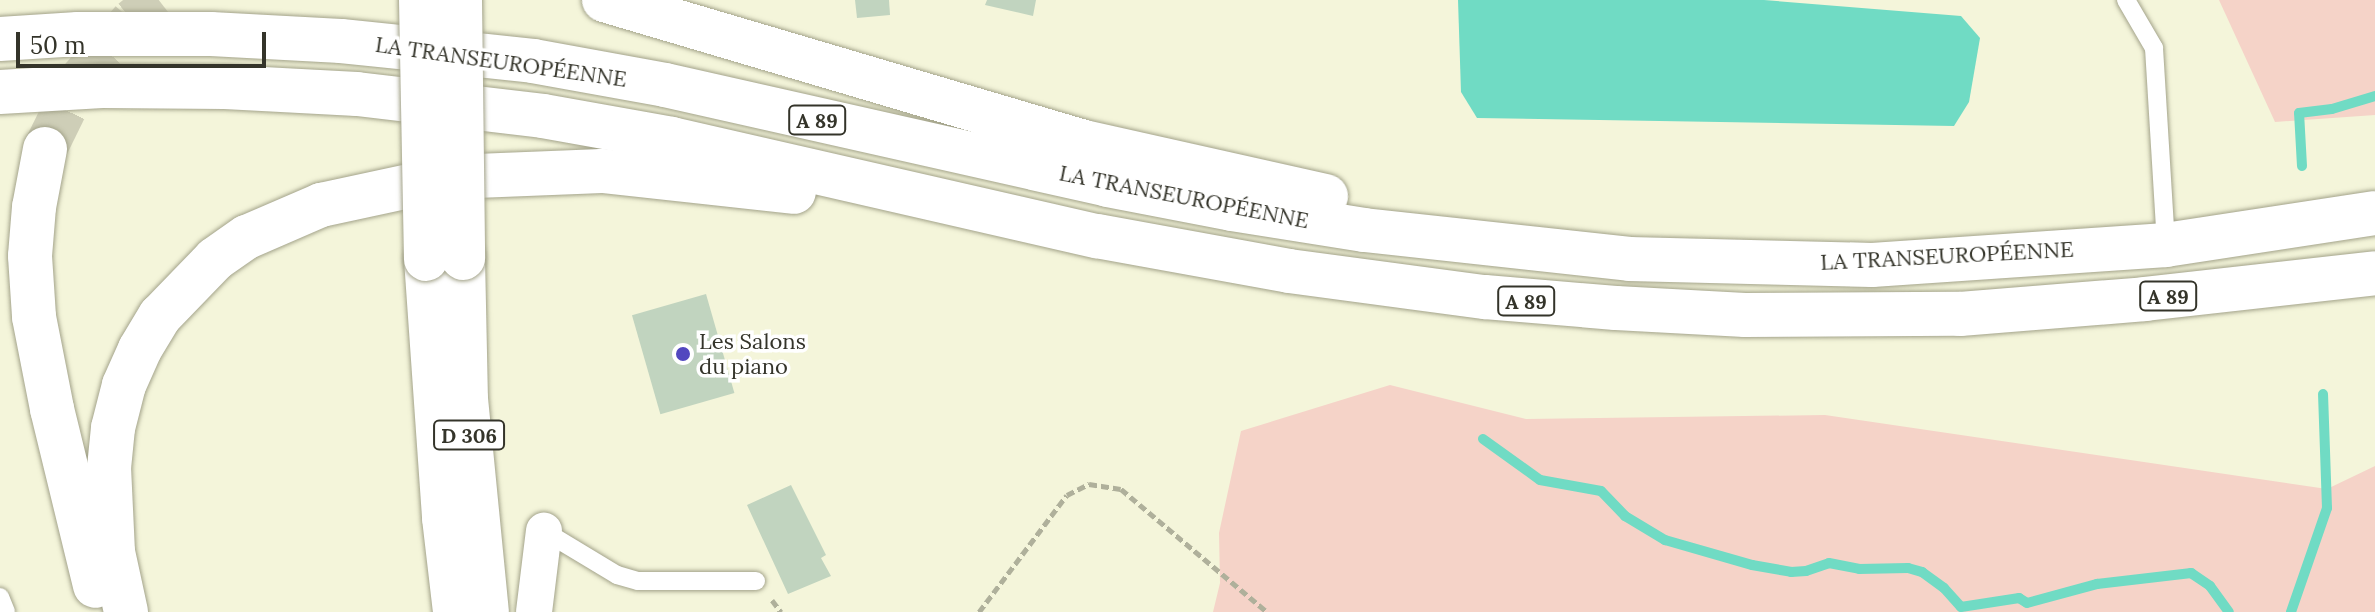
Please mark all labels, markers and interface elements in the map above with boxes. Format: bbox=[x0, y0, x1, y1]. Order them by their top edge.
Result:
scale bar bbox=[20, 16, 270, 66]
text: 50 m bbox=[30, 30, 86, 61]
street label: LA TRANSEUROPÉENNE bbox=[374, 31, 628, 93]
road number: A 89 bbox=[787, 104, 847, 136]
street label: LA TRANSEUROPÉENNE bbox=[1057, 160, 1311, 234]
street label: LA TRANSEUROPÉENNE bbox=[1820, 236, 2074, 276]
road number: A 89 bbox=[2138, 280, 2198, 312]
road number: A 89 bbox=[1496, 285, 1556, 317]
place label: Les Salons du piano bbox=[699, 328, 806, 380]
marker: Les Salons du piano bbox=[674, 345, 692, 363]
road number: D 306 bbox=[433, 419, 505, 451]

